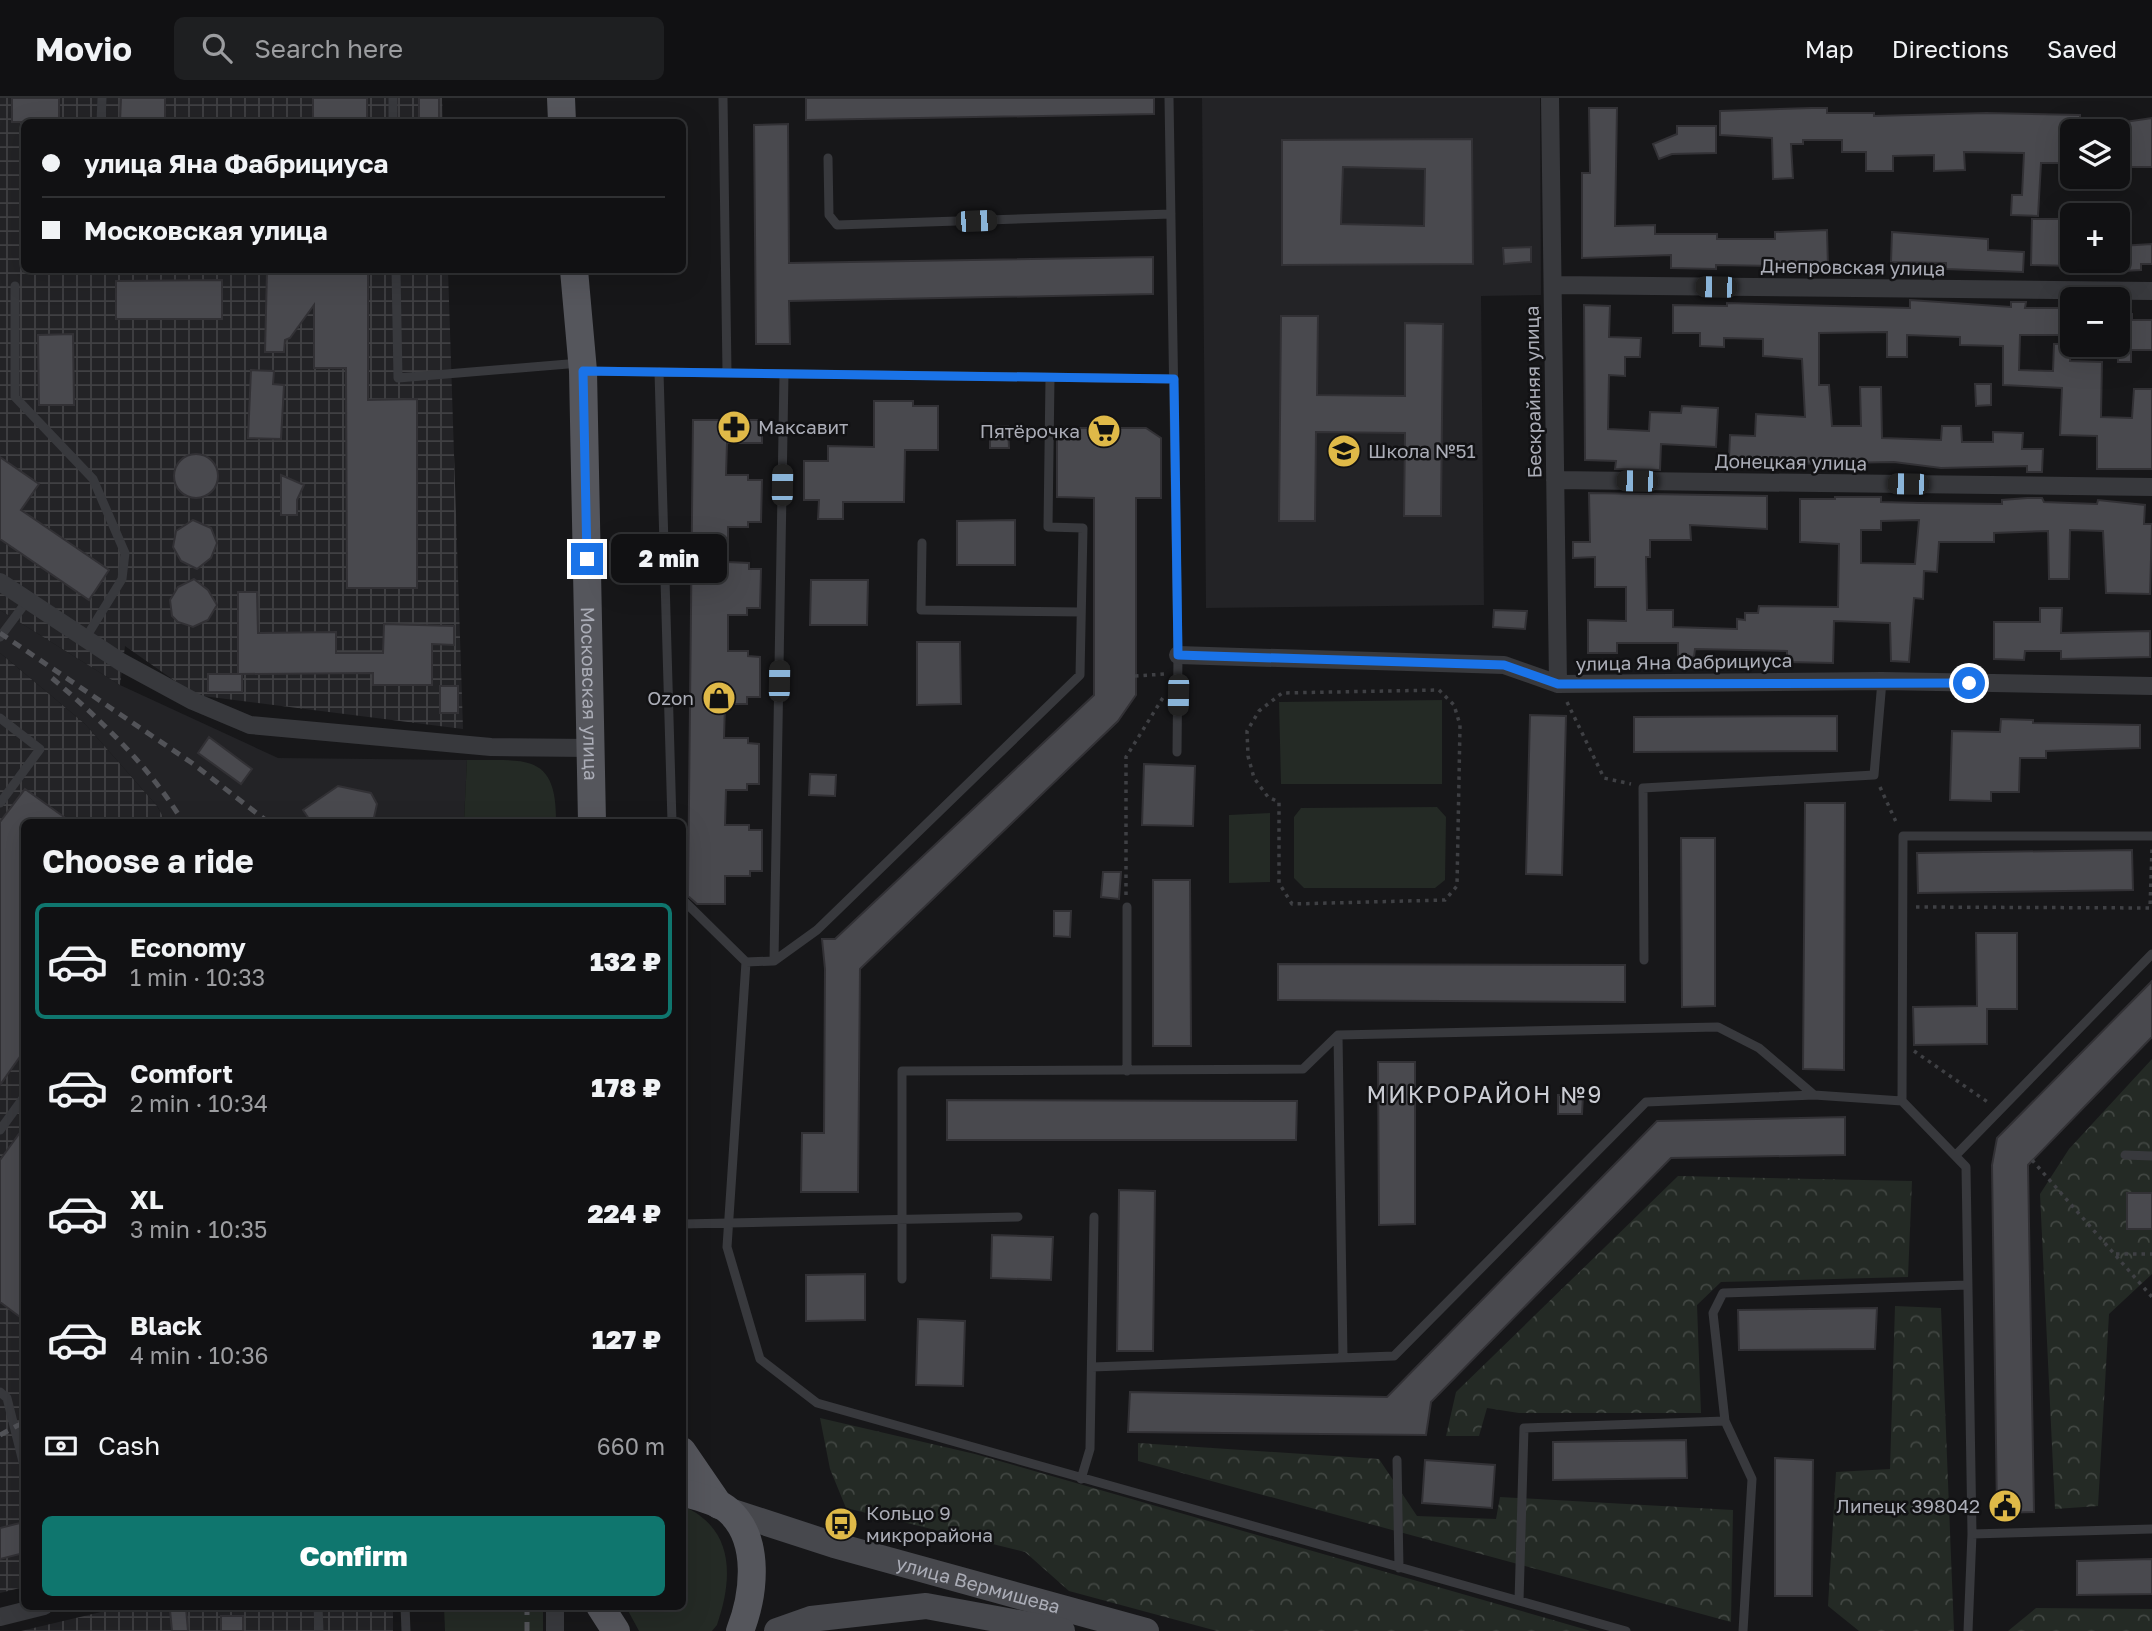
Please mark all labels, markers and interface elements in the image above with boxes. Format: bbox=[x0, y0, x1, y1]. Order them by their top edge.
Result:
search box bbox=[174, 17, 664, 80]
text: Movio bbox=[35, 29, 132, 68]
icon: search bbox=[198, 29, 236, 67]
text: Search here bbox=[254, 33, 403, 64]
text: Map bbox=[1805, 34, 1854, 63]
text: Directions bbox=[1892, 34, 2009, 63]
text: Saved bbox=[2047, 34, 2117, 63]
map controls bbox=[2060, 119, 2130, 357]
button: layers bbox=[2060, 119, 2130, 189]
text: улица Яна Фабрициуса bbox=[84, 148, 388, 179]
button: + bbox=[2060, 203, 2130, 273]
car bbox=[955, 210, 998, 232]
text: Московская улица bbox=[84, 215, 328, 246]
street label: Днепровская улица bbox=[1760, 253, 1946, 280]
car bbox=[1695, 276, 1738, 298]
button: − bbox=[2060, 287, 2130, 357]
street label: Бескрайняя улица bbox=[1519, 306, 1546, 479]
pharmacy icon: Максавит bbox=[715, 408, 753, 446]
supermarket icon: Пятёрочка bbox=[1085, 412, 1123, 450]
place label: Максавит bbox=[758, 415, 848, 438]
place label: Пятёрочка bbox=[980, 419, 1080, 442]
school or university icon: Школа №51 bbox=[1325, 432, 1363, 470]
place label: Школа №51 bbox=[1368, 439, 1476, 462]
street label: Донецкая улица bbox=[1715, 449, 1867, 474]
car bbox=[772, 464, 793, 506]
car bbox=[1616, 470, 1659, 492]
car bbox=[1887, 473, 1930, 495]
callout: 2 min bbox=[612, 534, 727, 584]
route end bbox=[571, 543, 603, 575]
text: 2 min bbox=[639, 544, 699, 572]
street label: Московская улица bbox=[577, 606, 603, 781]
street label: улица Яна Фабрициуса bbox=[1575, 648, 1793, 675]
car bbox=[769, 660, 790, 702]
route start bbox=[1953, 667, 1985, 699]
car bbox=[1168, 674, 1189, 716]
shop icon: Ozon bbox=[700, 679, 738, 717]
place label: Ozon bbox=[647, 686, 694, 709]
text: Choose a ride bbox=[42, 842, 254, 880]
icon: car bbox=[46, 930, 109, 993]
text: Economy bbox=[130, 932, 246, 963]
text: 132 ₽ bbox=[590, 946, 661, 977]
text: 1 min · 10:33 bbox=[130, 963, 265, 991]
icon: car bbox=[46, 1056, 109, 1119]
text: Comfort bbox=[130, 1058, 233, 1089]
text: 178 ₽ bbox=[591, 1072, 661, 1103]
district label: МИКРОРАЙОН №9 bbox=[1367, 1080, 1603, 1108]
text: 2 min · 10:34 bbox=[130, 1089, 268, 1117]
icon: car bbox=[46, 1182, 109, 1245]
text: XL bbox=[130, 1184, 164, 1215]
text: 224 ₽ bbox=[587, 1198, 661, 1229]
text: 3 min · 10:35 bbox=[130, 1215, 267, 1243]
icon: car bbox=[46, 1308, 109, 1371]
text: Black bbox=[130, 1310, 202, 1341]
text: 127 ₽ bbox=[592, 1324, 661, 1355]
text: 4 min · 10:36 bbox=[130, 1341, 269, 1369]
icon: cash bbox=[42, 1427, 80, 1465]
text: Cash bbox=[98, 1430, 160, 1461]
text: 660 m bbox=[597, 1432, 665, 1460]
public building icon: Липецк 398042 bbox=[1986, 1487, 2024, 1525]
place label: Липецк 398042 bbox=[1836, 1494, 1980, 1517]
place label: Кольцо 9 микрорайона bbox=[866, 1501, 993, 1546]
bus stop icon: Кольцо 9 микрорайона bbox=[822, 1505, 860, 1543]
button: Confirm bbox=[42, 1516, 665, 1596]
street label: улица Вермишева bbox=[894, 1551, 1063, 1618]

